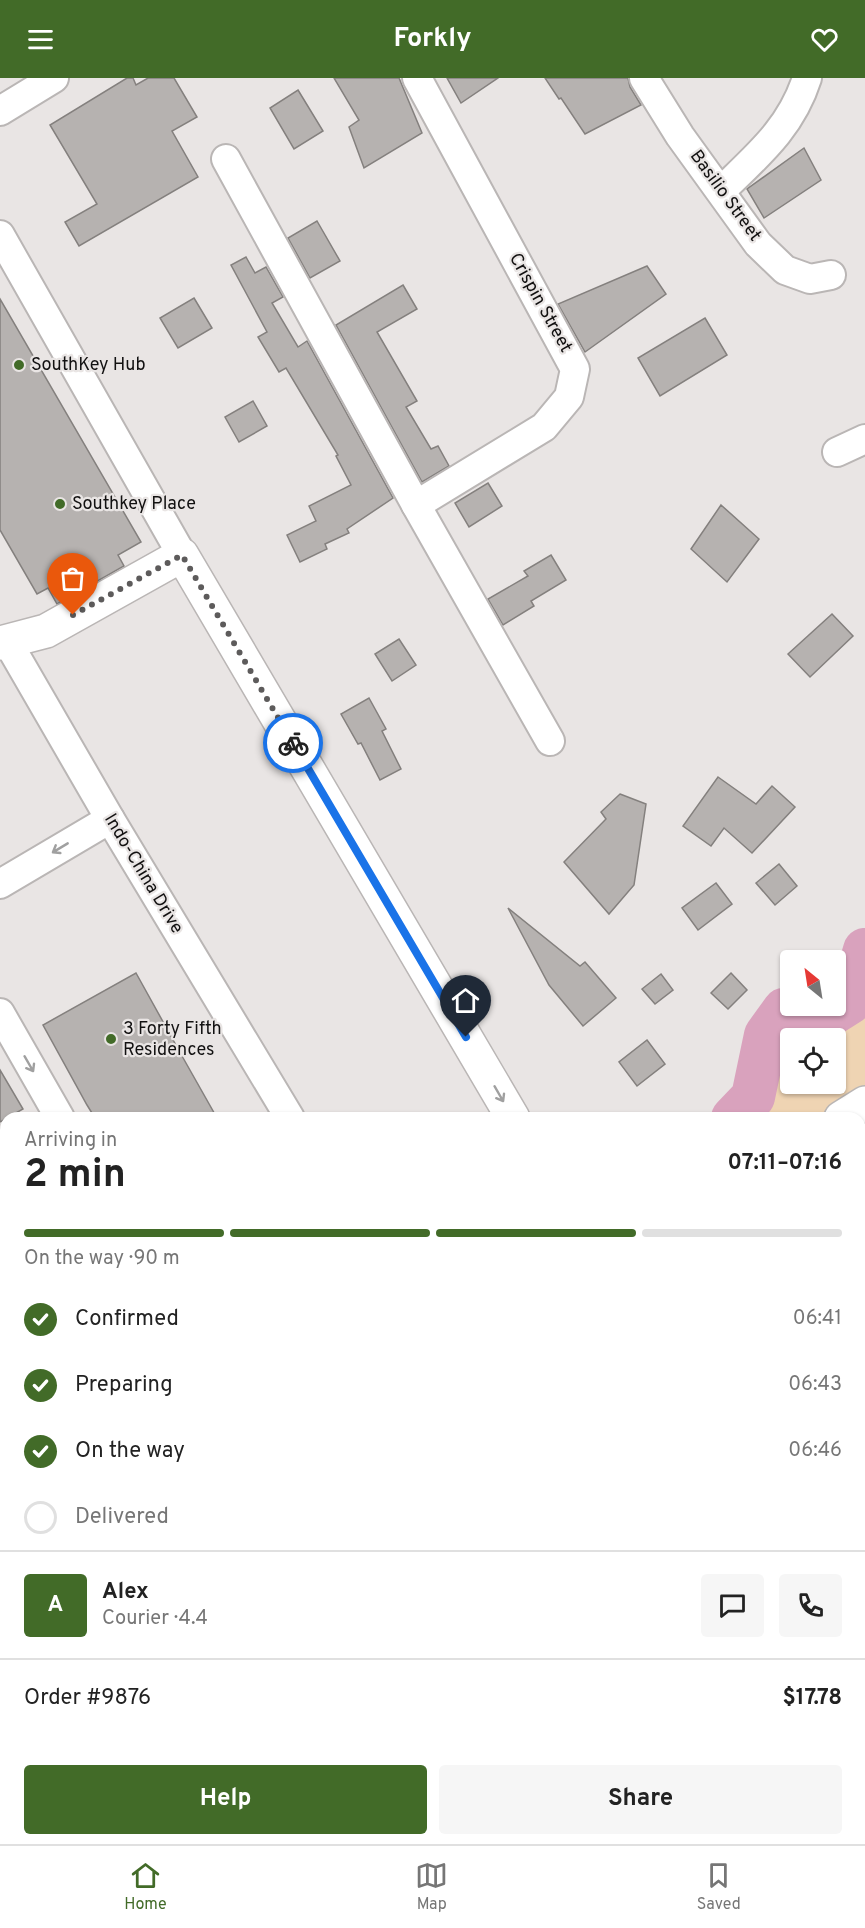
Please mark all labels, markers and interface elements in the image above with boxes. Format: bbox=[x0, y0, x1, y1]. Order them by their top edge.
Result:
text: Forkly bbox=[394, 22, 471, 56]
icon: menu bbox=[24, 23, 57, 56]
icon: heart bbox=[808, 23, 841, 56]
street label: Basilio Street bbox=[684, 146, 766, 246]
street label: Crispin Street bbox=[503, 249, 577, 357]
place label: SouthKey Hub bbox=[31, 354, 146, 377]
marker: SouthKey Hub bbox=[12, 358, 26, 372]
place label: Southkey Place bbox=[72, 493, 196, 516]
marker: Southkey Place bbox=[53, 497, 67, 511]
pin bbox=[47, 553, 98, 615]
icon: bag bbox=[56, 562, 89, 595]
courier bbox=[263, 713, 323, 773]
icon: bike bbox=[277, 727, 310, 760]
street label: Indo-China Drive bbox=[98, 810, 188, 938]
one-way arrow bbox=[52, 843, 69, 855]
north arrow bbox=[780, 950, 846, 1016]
map controls bbox=[780, 950, 846, 1094]
pin bbox=[440, 975, 491, 1037]
icon: home bbox=[449, 984, 482, 1017]
place label: 3 Forty Fifth Residences bbox=[123, 1018, 222, 1062]
button: locate bbox=[780, 1028, 846, 1094]
marker: 3 Forty Fifth Residences bbox=[104, 1032, 118, 1046]
one-way arrow bbox=[23, 1055, 35, 1072]
one-way arrow bbox=[494, 1085, 506, 1102]
text: Arriving in bbox=[24, 1128, 117, 1154]
text: 07:11–07:16 bbox=[728, 1150, 842, 1177]
text: 2 min bbox=[24, 1152, 126, 1201]
text: On the way · 90 m bbox=[24, 1246, 180, 1272]
icon: check bbox=[24, 1303, 57, 1336]
text: Confirmed bbox=[75, 1306, 179, 1333]
text: 06:41 bbox=[793, 1306, 842, 1332]
icon: check bbox=[24, 1369, 57, 1402]
text: Preparing bbox=[75, 1372, 173, 1399]
text: 06:43 bbox=[788, 1372, 842, 1398]
icon: check bbox=[24, 1435, 57, 1468]
text: On the way bbox=[75, 1438, 185, 1465]
text: 06:46 bbox=[788, 1438, 842, 1464]
text: Delivered bbox=[75, 1504, 169, 1531]
button: chat bbox=[701, 1574, 764, 1637]
button: phone bbox=[779, 1574, 842, 1637]
text: Alex bbox=[102, 1579, 149, 1606]
text: A bbox=[48, 1592, 63, 1619]
text: Courier · 4.4 bbox=[102, 1606, 208, 1632]
text: Order #9876 bbox=[24, 1685, 151, 1712]
text: $17.78 bbox=[783, 1685, 842, 1712]
button: Help bbox=[24, 1765, 427, 1834]
button: Share bbox=[439, 1765, 842, 1834]
tab: Home bbox=[124, 1859, 167, 1915]
tab: Map bbox=[415, 1859, 448, 1915]
tab: Saved bbox=[697, 1859, 741, 1915]

